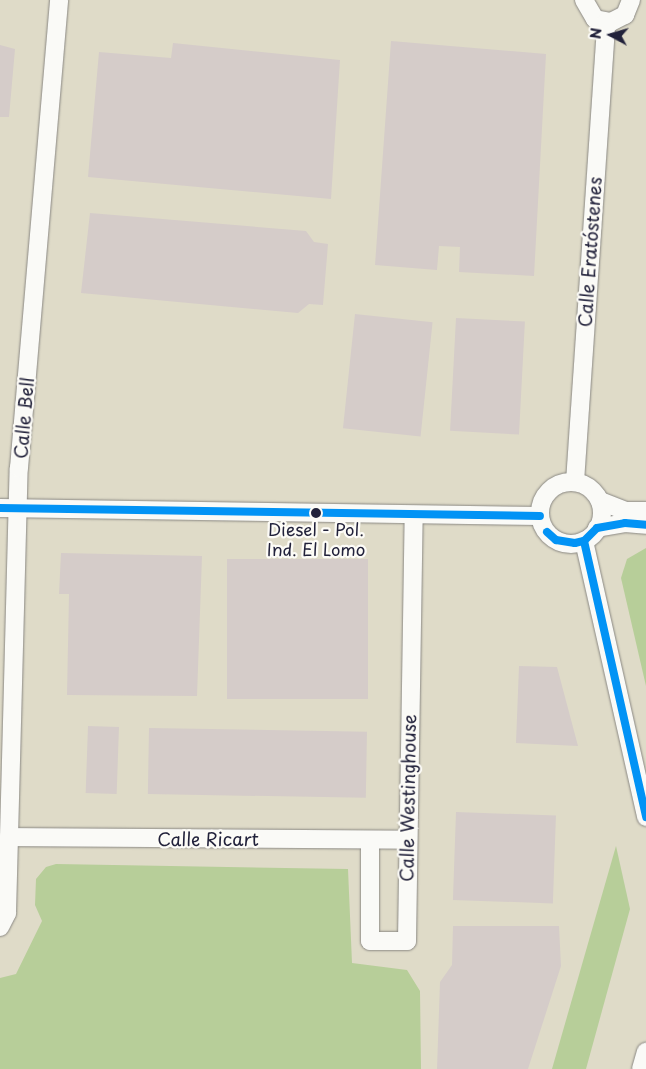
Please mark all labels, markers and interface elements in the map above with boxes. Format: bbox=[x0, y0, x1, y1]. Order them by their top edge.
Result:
north arrow bbox=[586, 10, 636, 60]
text: N bbox=[585, 27, 607, 40]
street label: Calle Eratóstenes bbox=[574, 176, 606, 328]
street label: Calle Bell bbox=[10, 376, 38, 460]
marker: Diesel - Pol. Ind. El Lomo bbox=[311, 508, 321, 518]
place label: Diesel - Pol. Ind. El Lomo bbox=[267, 520, 365, 560]
street label: Calle Westinghouse bbox=[396, 714, 420, 882]
street label: Calle Ricart bbox=[156, 828, 260, 850]

